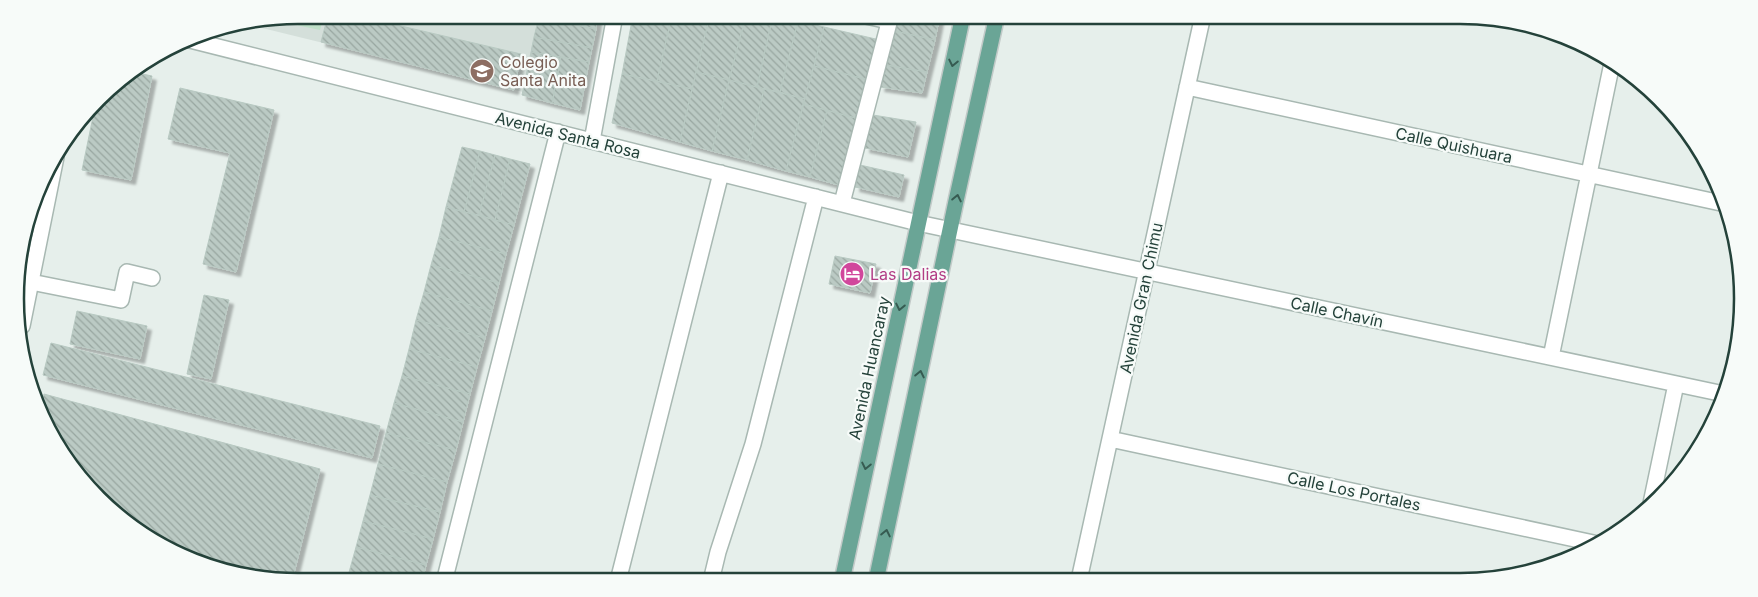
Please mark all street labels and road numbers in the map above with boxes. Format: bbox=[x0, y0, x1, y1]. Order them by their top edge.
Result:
street label: Avenida Santa Rosa bbox=[493, 107, 643, 163]
street label: Calle Quishuara bbox=[1394, 123, 1514, 167]
street label: Avenida Gran Chimu bbox=[1115, 221, 1167, 375]
street label: Calle Chavín bbox=[1289, 292, 1385, 332]
street label: Avenida Huancaray bbox=[844, 294, 894, 442]
street label: Calle Los Portales bbox=[1286, 467, 1422, 515]

